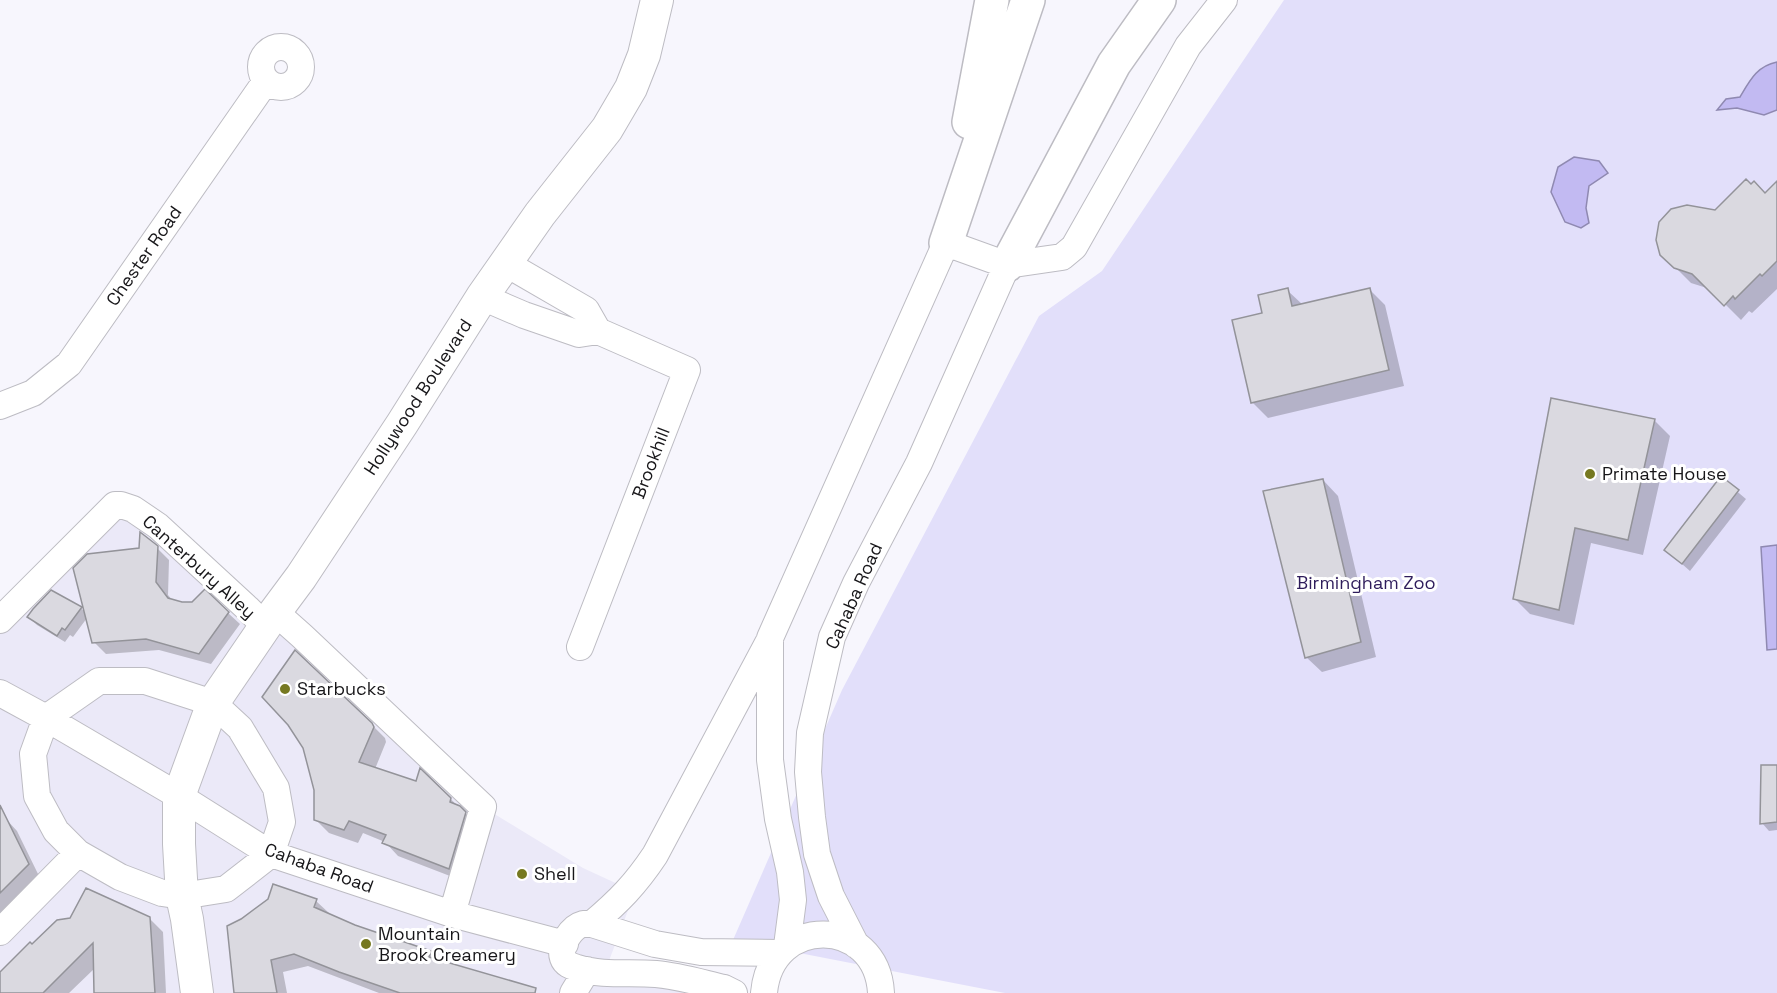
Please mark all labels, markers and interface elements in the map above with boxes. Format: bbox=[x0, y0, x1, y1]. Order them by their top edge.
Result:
street label: Chester Road bbox=[101, 201, 186, 310]
street label: Hollywood Boulevard bbox=[358, 314, 477, 479]
street label: Brookhill bbox=[626, 424, 675, 502]
place label: Primate House bbox=[1602, 462, 1727, 485]
marker: Primate House bbox=[1583, 467, 1597, 481]
street label: Canterbury Alley bbox=[138, 510, 261, 624]
street label: Cahaba Road bbox=[820, 539, 887, 653]
park label: Birmingham Zoo bbox=[1296, 571, 1436, 594]
place label: Starbucks bbox=[297, 677, 386, 700]
marker: Starbucks bbox=[278, 682, 292, 696]
street label: Cahaba Road bbox=[262, 837, 377, 898]
place label: Shell bbox=[534, 862, 576, 885]
marker: Shell bbox=[515, 867, 529, 881]
place label: Mountain Brook Creamery bbox=[378, 922, 516, 966]
marker: Mountain Brook Creamery bbox=[359, 937, 373, 951]

